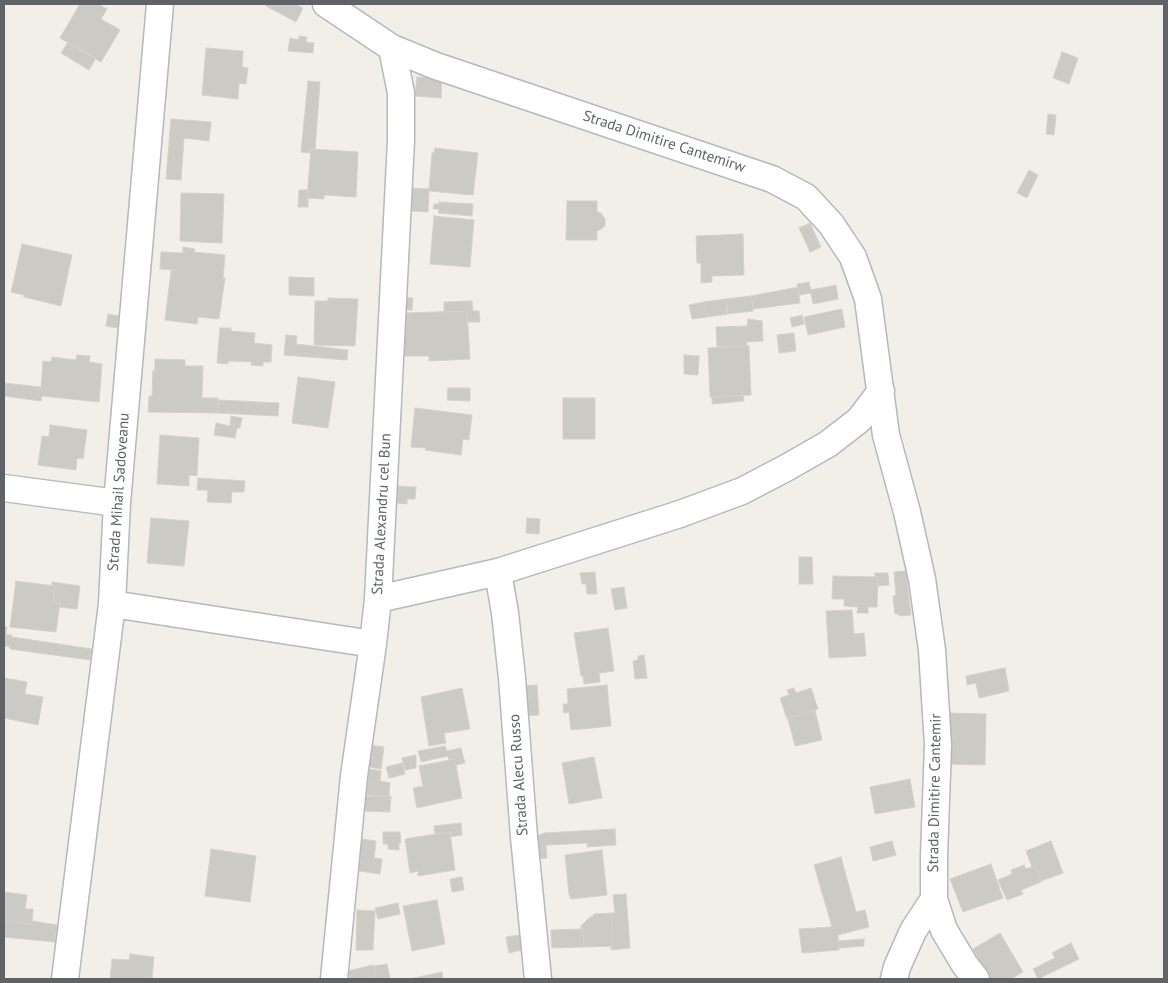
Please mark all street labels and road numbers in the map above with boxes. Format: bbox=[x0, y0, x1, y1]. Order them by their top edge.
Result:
street label: Strada Dimitire Cantemirw bbox=[580, 107, 748, 177]
street label: Strada Mihail Sadoveanu bbox=[104, 412, 134, 572]
street label: Strada Alexandru cel Bun bbox=[369, 433, 395, 595]
street label: Strada Alecu Russo bbox=[506, 713, 532, 837]
street label: Strada Dimitire Cantemir bbox=[925, 713, 945, 873]

